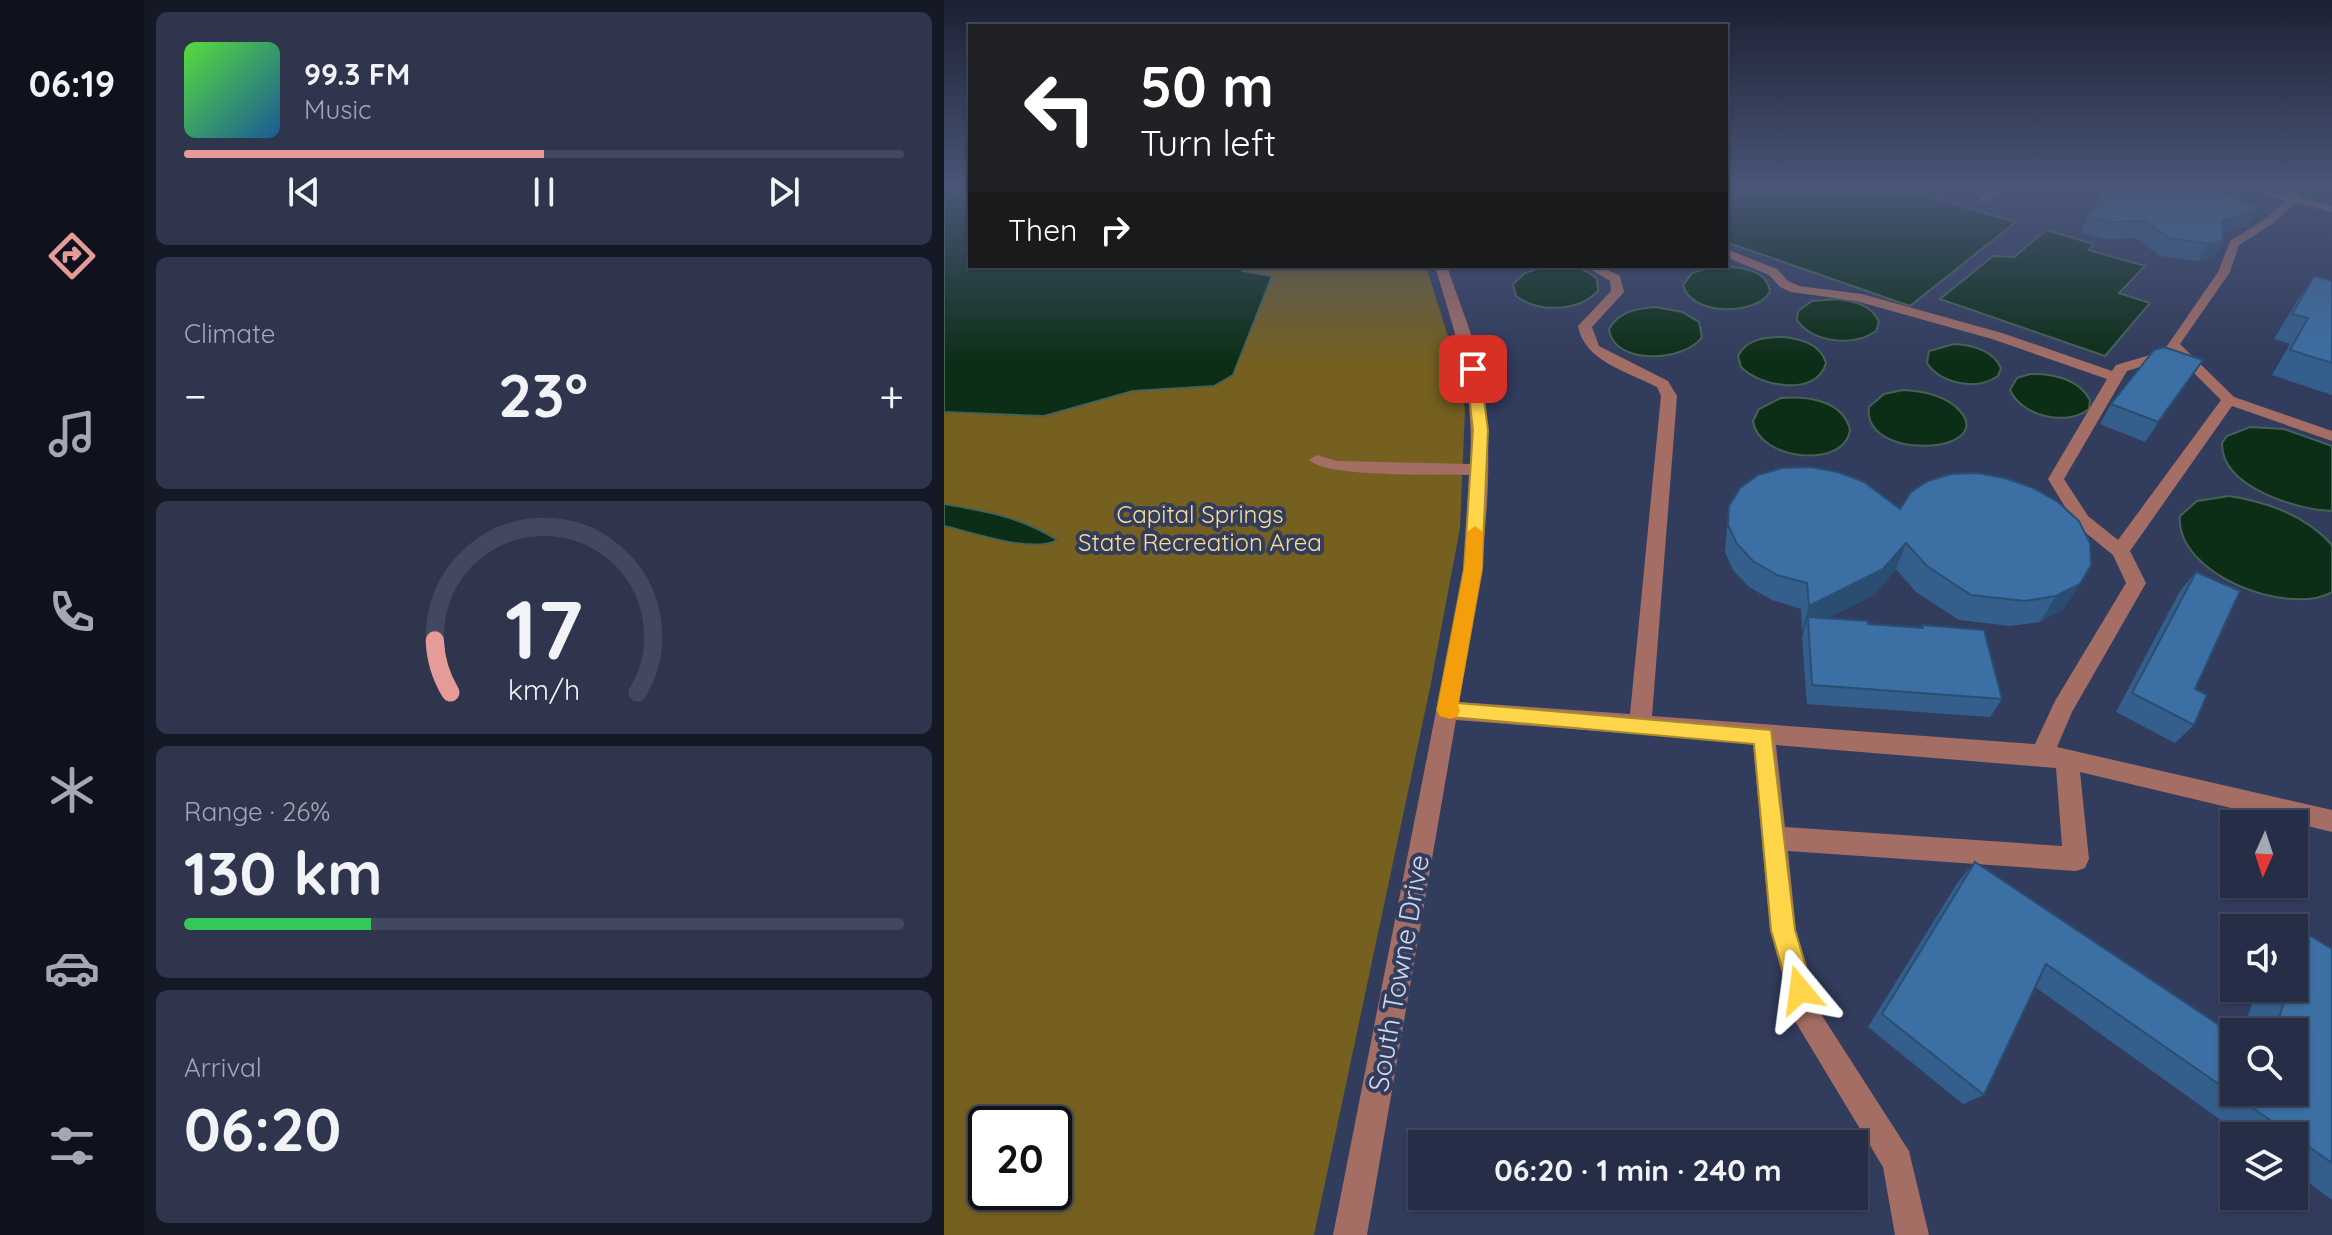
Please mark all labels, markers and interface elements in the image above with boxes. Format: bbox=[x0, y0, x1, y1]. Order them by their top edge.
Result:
text: 50 m bbox=[1140, 51, 1274, 121]
text: 99.3 FM bbox=[304, 55, 410, 93]
icon: left bbox=[1008, 56, 1112, 160]
text: 06:19 bbox=[29, 61, 115, 106]
text: Music bbox=[304, 93, 372, 126]
text: Turn left bbox=[1140, 120, 1276, 165]
icon: previous bbox=[282, 170, 326, 214]
icon: pause bbox=[522, 170, 566, 214]
icon: next bbox=[762, 170, 806, 214]
icon: right bbox=[1093, 208, 1137, 252]
text: Then bbox=[1008, 211, 1077, 249]
icon: directions bbox=[44, 228, 100, 284]
text: Climate bbox=[184, 317, 275, 350]
pin bbox=[1439, 335, 1507, 403]
icon: arrive bbox=[1451, 347, 1495, 391]
text: 23° bbox=[498, 357, 588, 432]
text: − bbox=[184, 368, 207, 423]
text: + bbox=[879, 368, 904, 423]
icon: music bbox=[44, 406, 100, 462]
park label: Capital Springs State Recreation Area bbox=[1078, 499, 1322, 557]
text: 17 bbox=[505, 576, 583, 680]
icon: phone bbox=[44, 584, 100, 640]
text: km/h bbox=[508, 672, 580, 708]
icon: climate bbox=[44, 762, 100, 818]
text: Range · 26% bbox=[184, 795, 331, 828]
north arrow bbox=[2220, 810, 2308, 898]
map controls bbox=[2220, 810, 2308, 1210]
text: 130 km bbox=[184, 835, 383, 910]
street label: South Towne Drive bbox=[1360, 852, 1436, 1094]
button: sound bbox=[2220, 914, 2308, 1002]
icon: car bbox=[44, 940, 100, 996]
position arrow bbox=[1758, 948, 1842, 1032]
button: search bbox=[2220, 1018, 2308, 1106]
text: Arrival bbox=[184, 1051, 262, 1084]
text: 06:20 bbox=[184, 1091, 341, 1166]
speed limit sign: 20 bbox=[968, 1106, 1072, 1210]
icon: filters bbox=[44, 1118, 100, 1174]
button: layers bbox=[2220, 1122, 2308, 1210]
text: 06:20 · 1 min · 240 m bbox=[1494, 1151, 1782, 1189]

